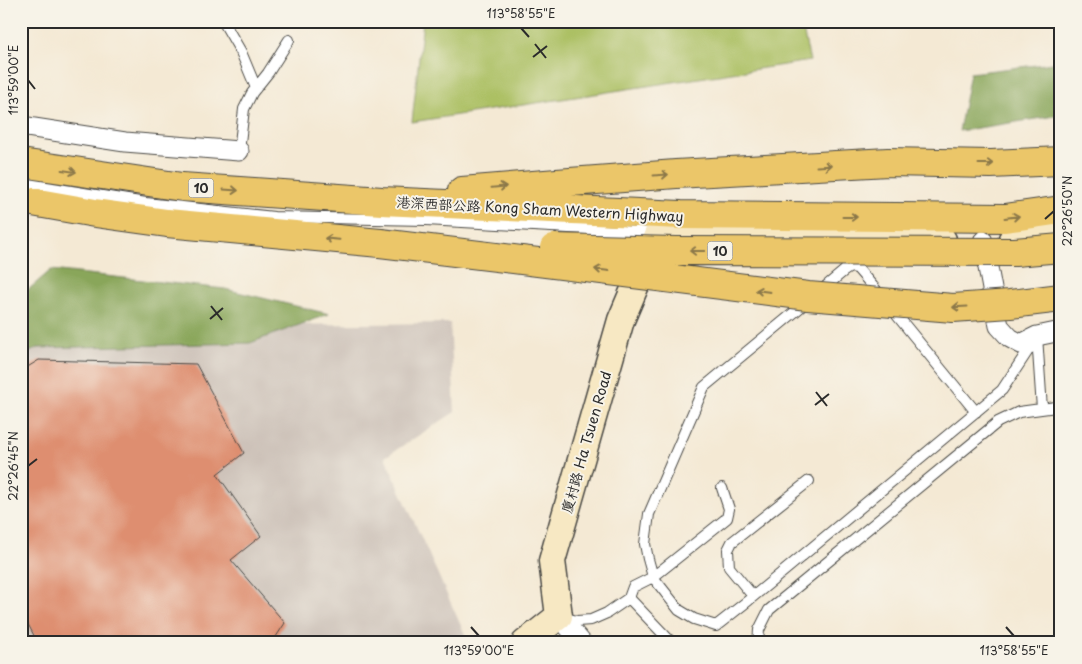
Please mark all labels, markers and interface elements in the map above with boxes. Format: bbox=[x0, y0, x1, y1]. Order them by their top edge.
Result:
text: 113°58'55"E bbox=[487, 4, 555, 22]
text: 113°59'00"E bbox=[4, 45, 22, 115]
one-way arrow bbox=[978, 159, 994, 169]
one-way arrow bbox=[815, 161, 831, 170]
one-way arrow bbox=[61, 166, 77, 176]
one-way arrow bbox=[653, 171, 669, 180]
text: 22°26'50"N bbox=[1058, 176, 1076, 246]
road number: 10 bbox=[188, 178, 214, 198]
one-way arrow bbox=[491, 183, 507, 192]
one-way arrow bbox=[222, 186, 238, 195]
street label: 港深西部公路 Kong Sham Western Highway bbox=[396, 191, 684, 227]
one-way arrow bbox=[842, 212, 858, 221]
one-way arrow bbox=[1004, 212, 1020, 222]
one-way arrow bbox=[324, 234, 340, 244]
road number: 10 bbox=[708, 242, 732, 260]
one-way arrow bbox=[689, 246, 706, 256]
one-way arrow bbox=[594, 265, 610, 275]
one-way arrow bbox=[756, 286, 772, 296]
one-way arrow bbox=[952, 303, 968, 312]
street label: 廈村路 Ha Tsuen Road bbox=[556, 368, 616, 516]
text: 22°26'45"N bbox=[4, 431, 22, 501]
text: 113°59'00"E bbox=[444, 641, 514, 659]
text: 113°58'55"E bbox=[980, 641, 1048, 659]

